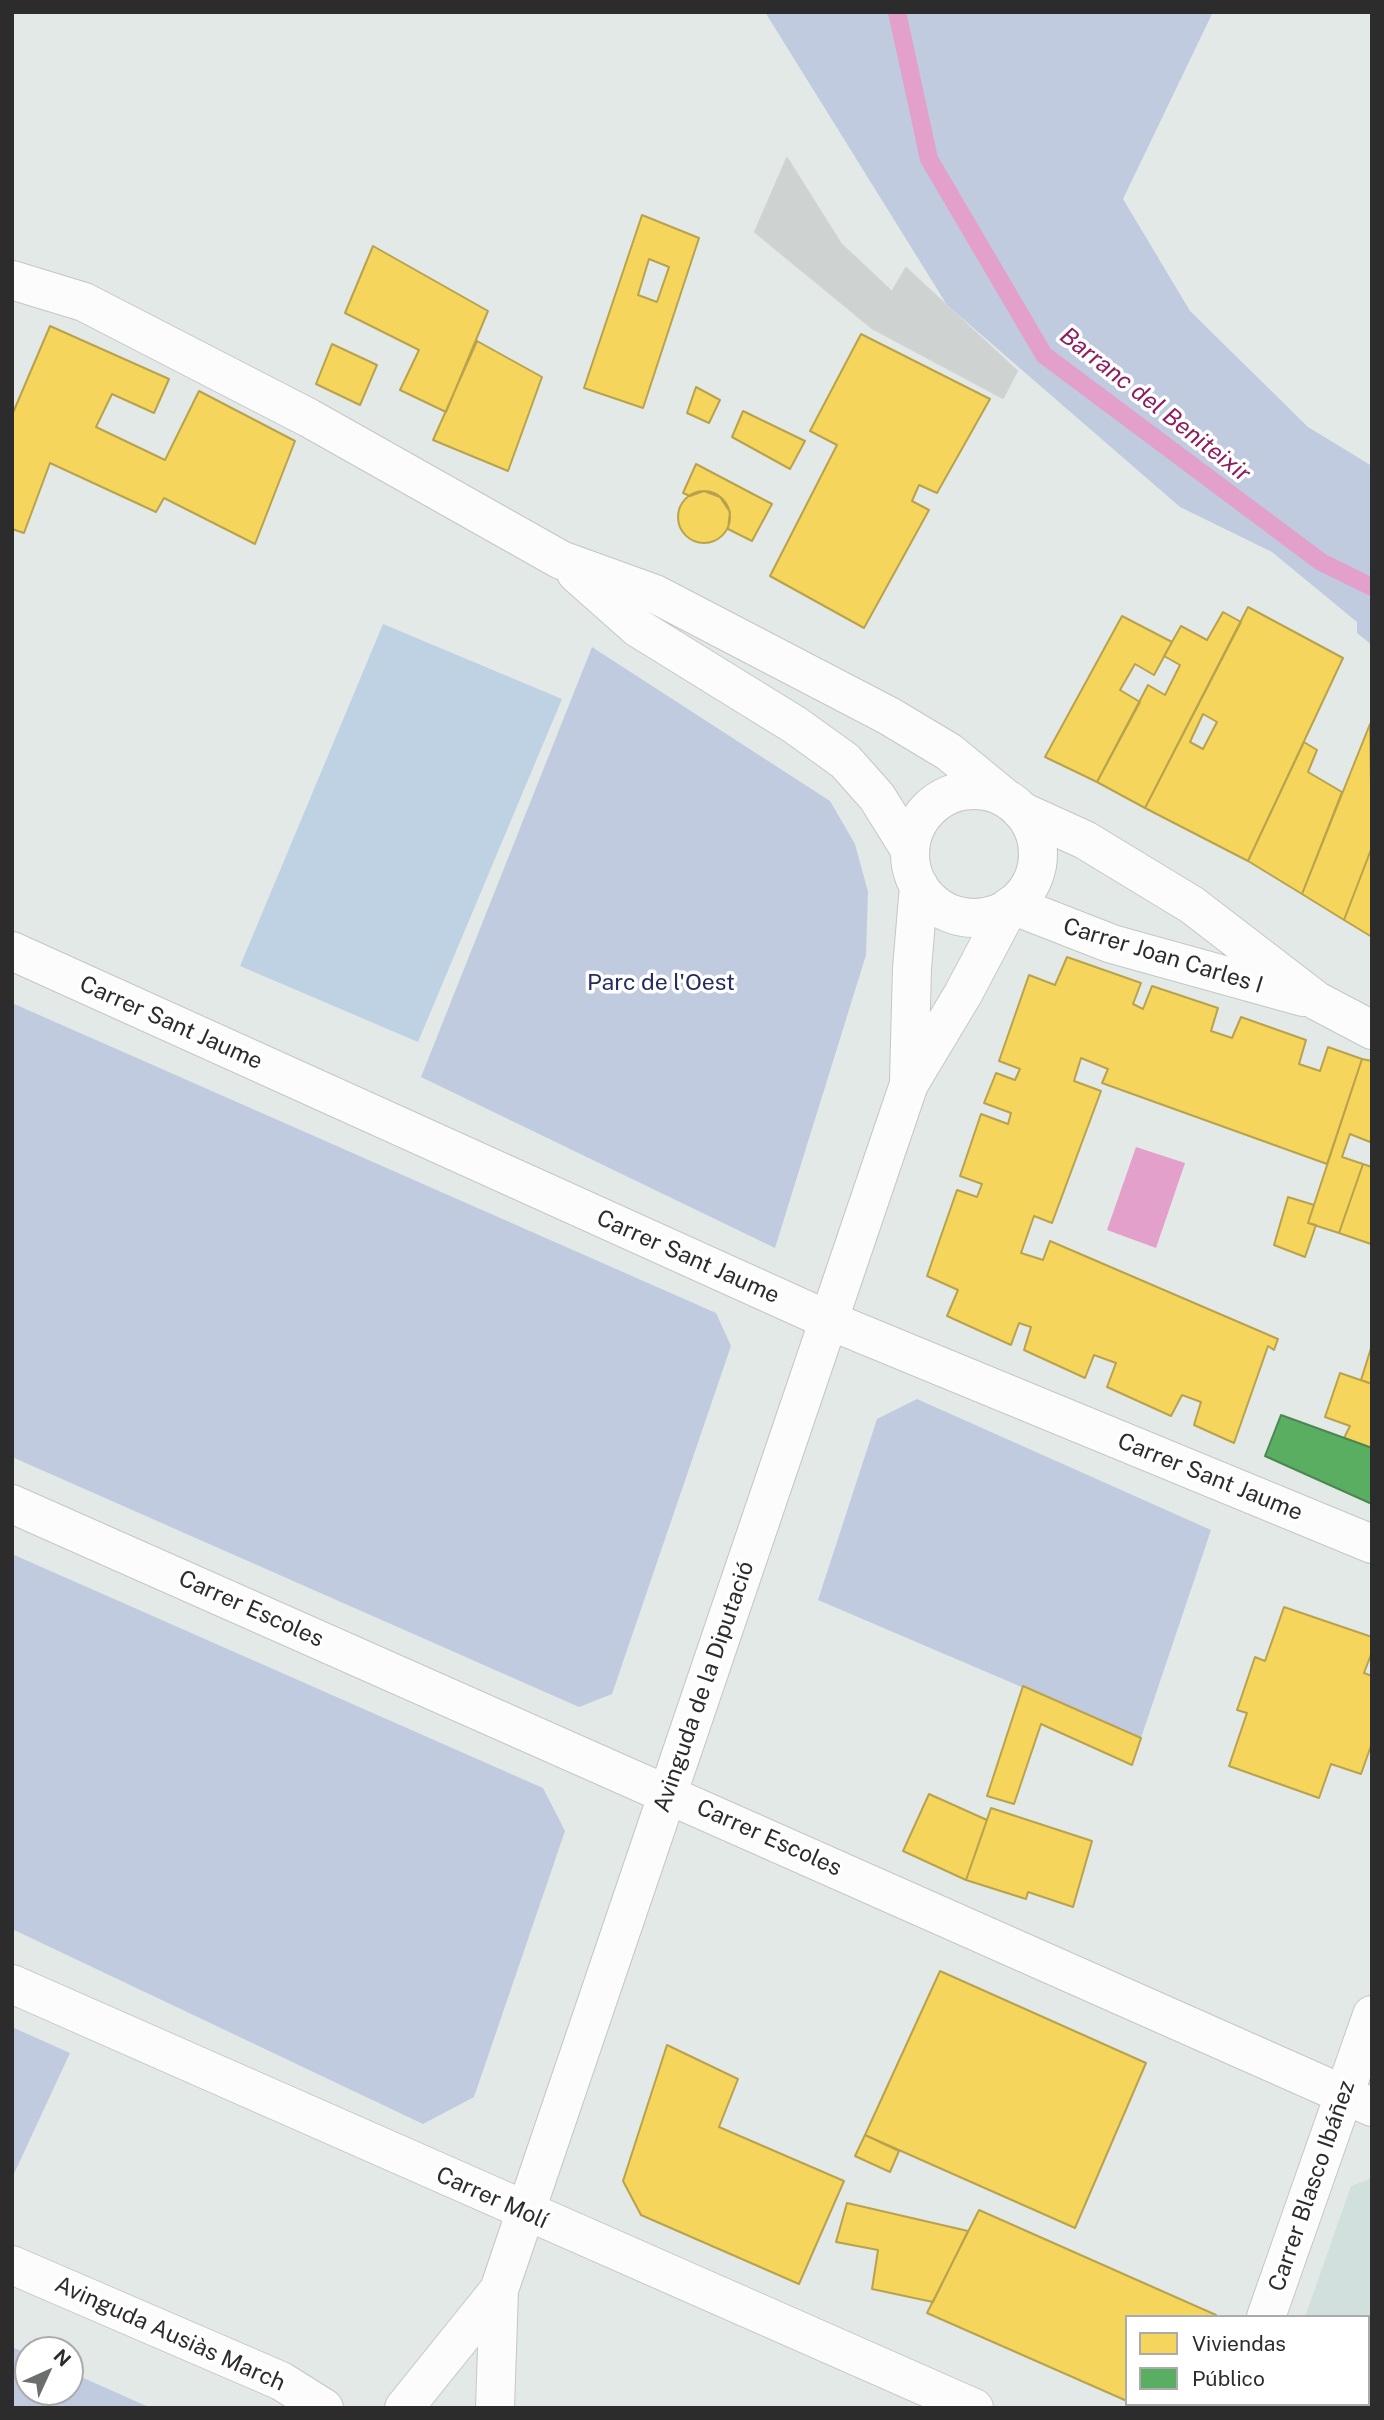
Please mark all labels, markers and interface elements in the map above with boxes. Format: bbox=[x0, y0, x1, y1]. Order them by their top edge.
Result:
water label: Barranc del Beniteixir bbox=[1054, 322, 1256, 488]
street label: Carrer Joan Carles I bbox=[1060, 912, 1266, 1000]
park label: Parc de l'Oest bbox=[587, 969, 735, 997]
street label: Carrer Sant Jaume bbox=[75, 970, 267, 1076]
street label: Carrer Sant Jaume bbox=[592, 1204, 784, 1310]
street label: Carrer Sant Jaume bbox=[1113, 1427, 1307, 1527]
street label: Avinguda de la Diputació bbox=[648, 1558, 760, 1816]
street label: Carrer Escoles bbox=[174, 1565, 328, 1653]
street label: Carrer Escoles bbox=[692, 1794, 846, 1882]
street label: Carrer Blasco Ibáñez bbox=[1263, 2077, 1361, 2295]
street label: Carrer Molí bbox=[432, 2161, 552, 2235]
street label: Avinguda Ausiàs March bbox=[51, 2271, 289, 2397]
legend bbox=[1125, 2315, 1370, 2406]
text: Viviendas bbox=[1192, 2331, 1286, 2356]
north arrow bbox=[14, 2336, 84, 2406]
text: N bbox=[49, 2345, 75, 2371]
text: Público bbox=[1192, 2366, 1265, 2391]

